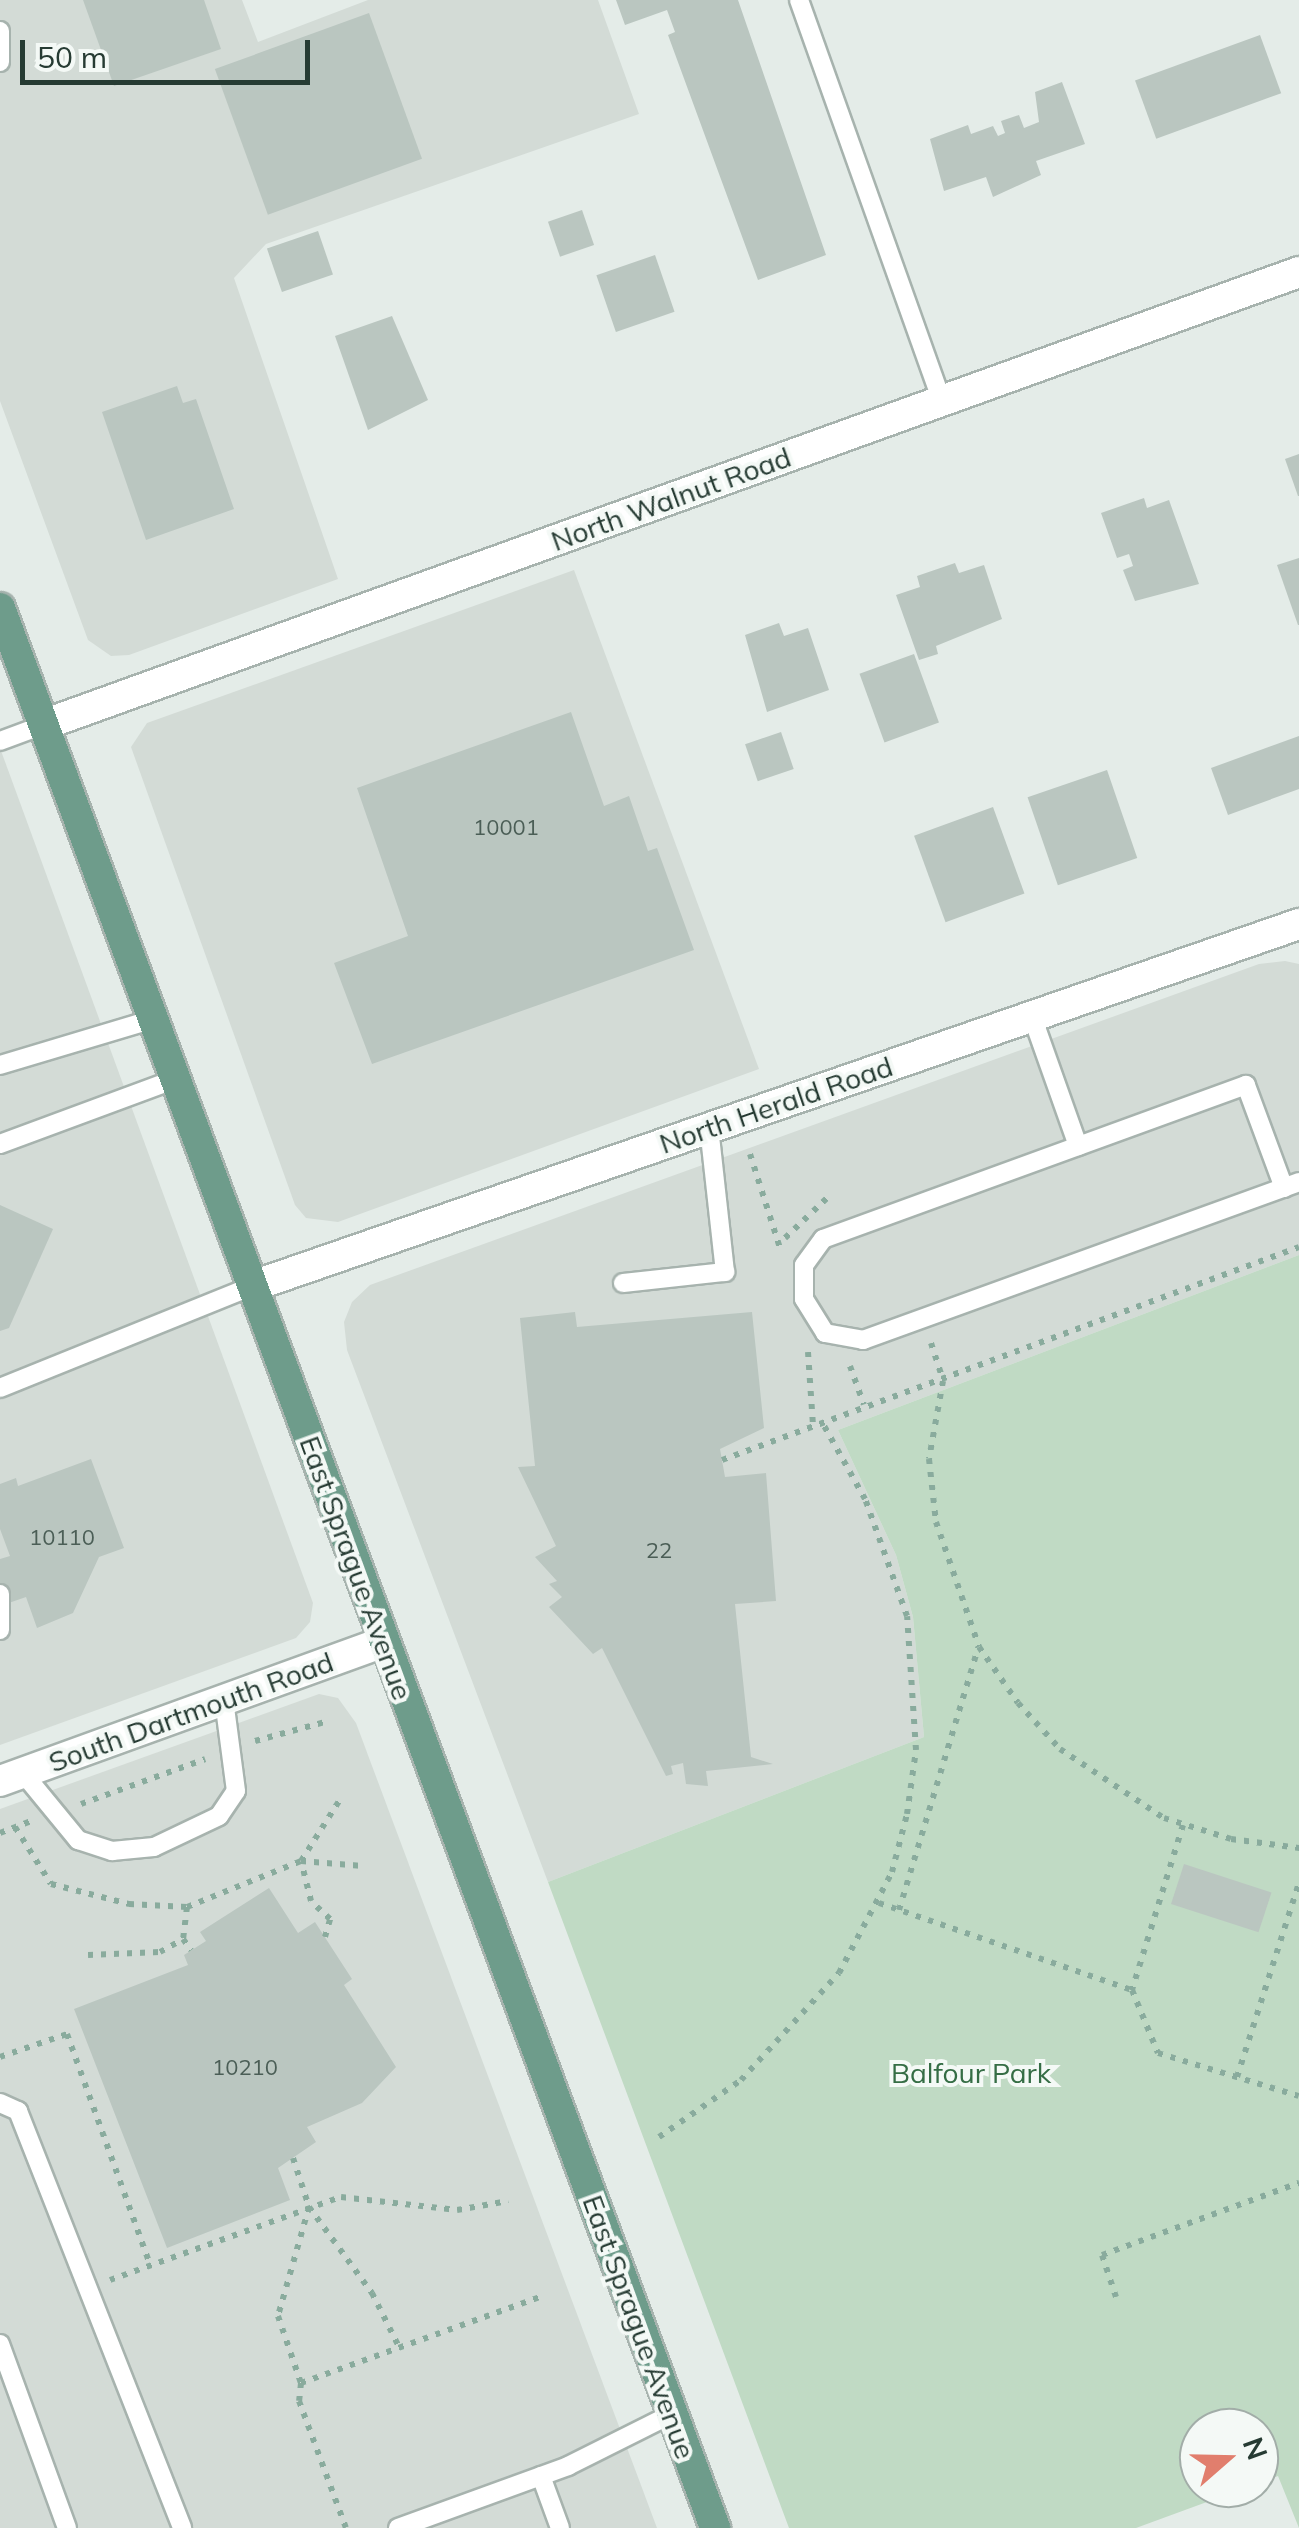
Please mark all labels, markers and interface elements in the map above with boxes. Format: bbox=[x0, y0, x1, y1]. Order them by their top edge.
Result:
scale bar bbox=[25, 20, 315, 82]
text: 50 m bbox=[37, 38, 107, 76]
street label: North Walnut Road bbox=[547, 440, 795, 558]
house number: 10001 bbox=[473, 815, 539, 841]
street label: North Herald Road bbox=[655, 1049, 897, 1161]
street label: East Sprague Avenue bbox=[293, 1432, 419, 1704]
house number: 10110 bbox=[29, 1525, 95, 1551]
house number: 22 bbox=[646, 1538, 672, 1564]
street label: South Dartmouth Road bbox=[44, 1645, 338, 1779]
house number: 10210 bbox=[212, 2055, 278, 2081]
park label: Balfour Park bbox=[891, 2056, 1051, 2090]
street label: East Sprague Avenue bbox=[576, 2191, 702, 2463]
north arrow bbox=[1179, 2408, 1279, 2508]
text: N bbox=[1236, 2432, 1276, 2464]

